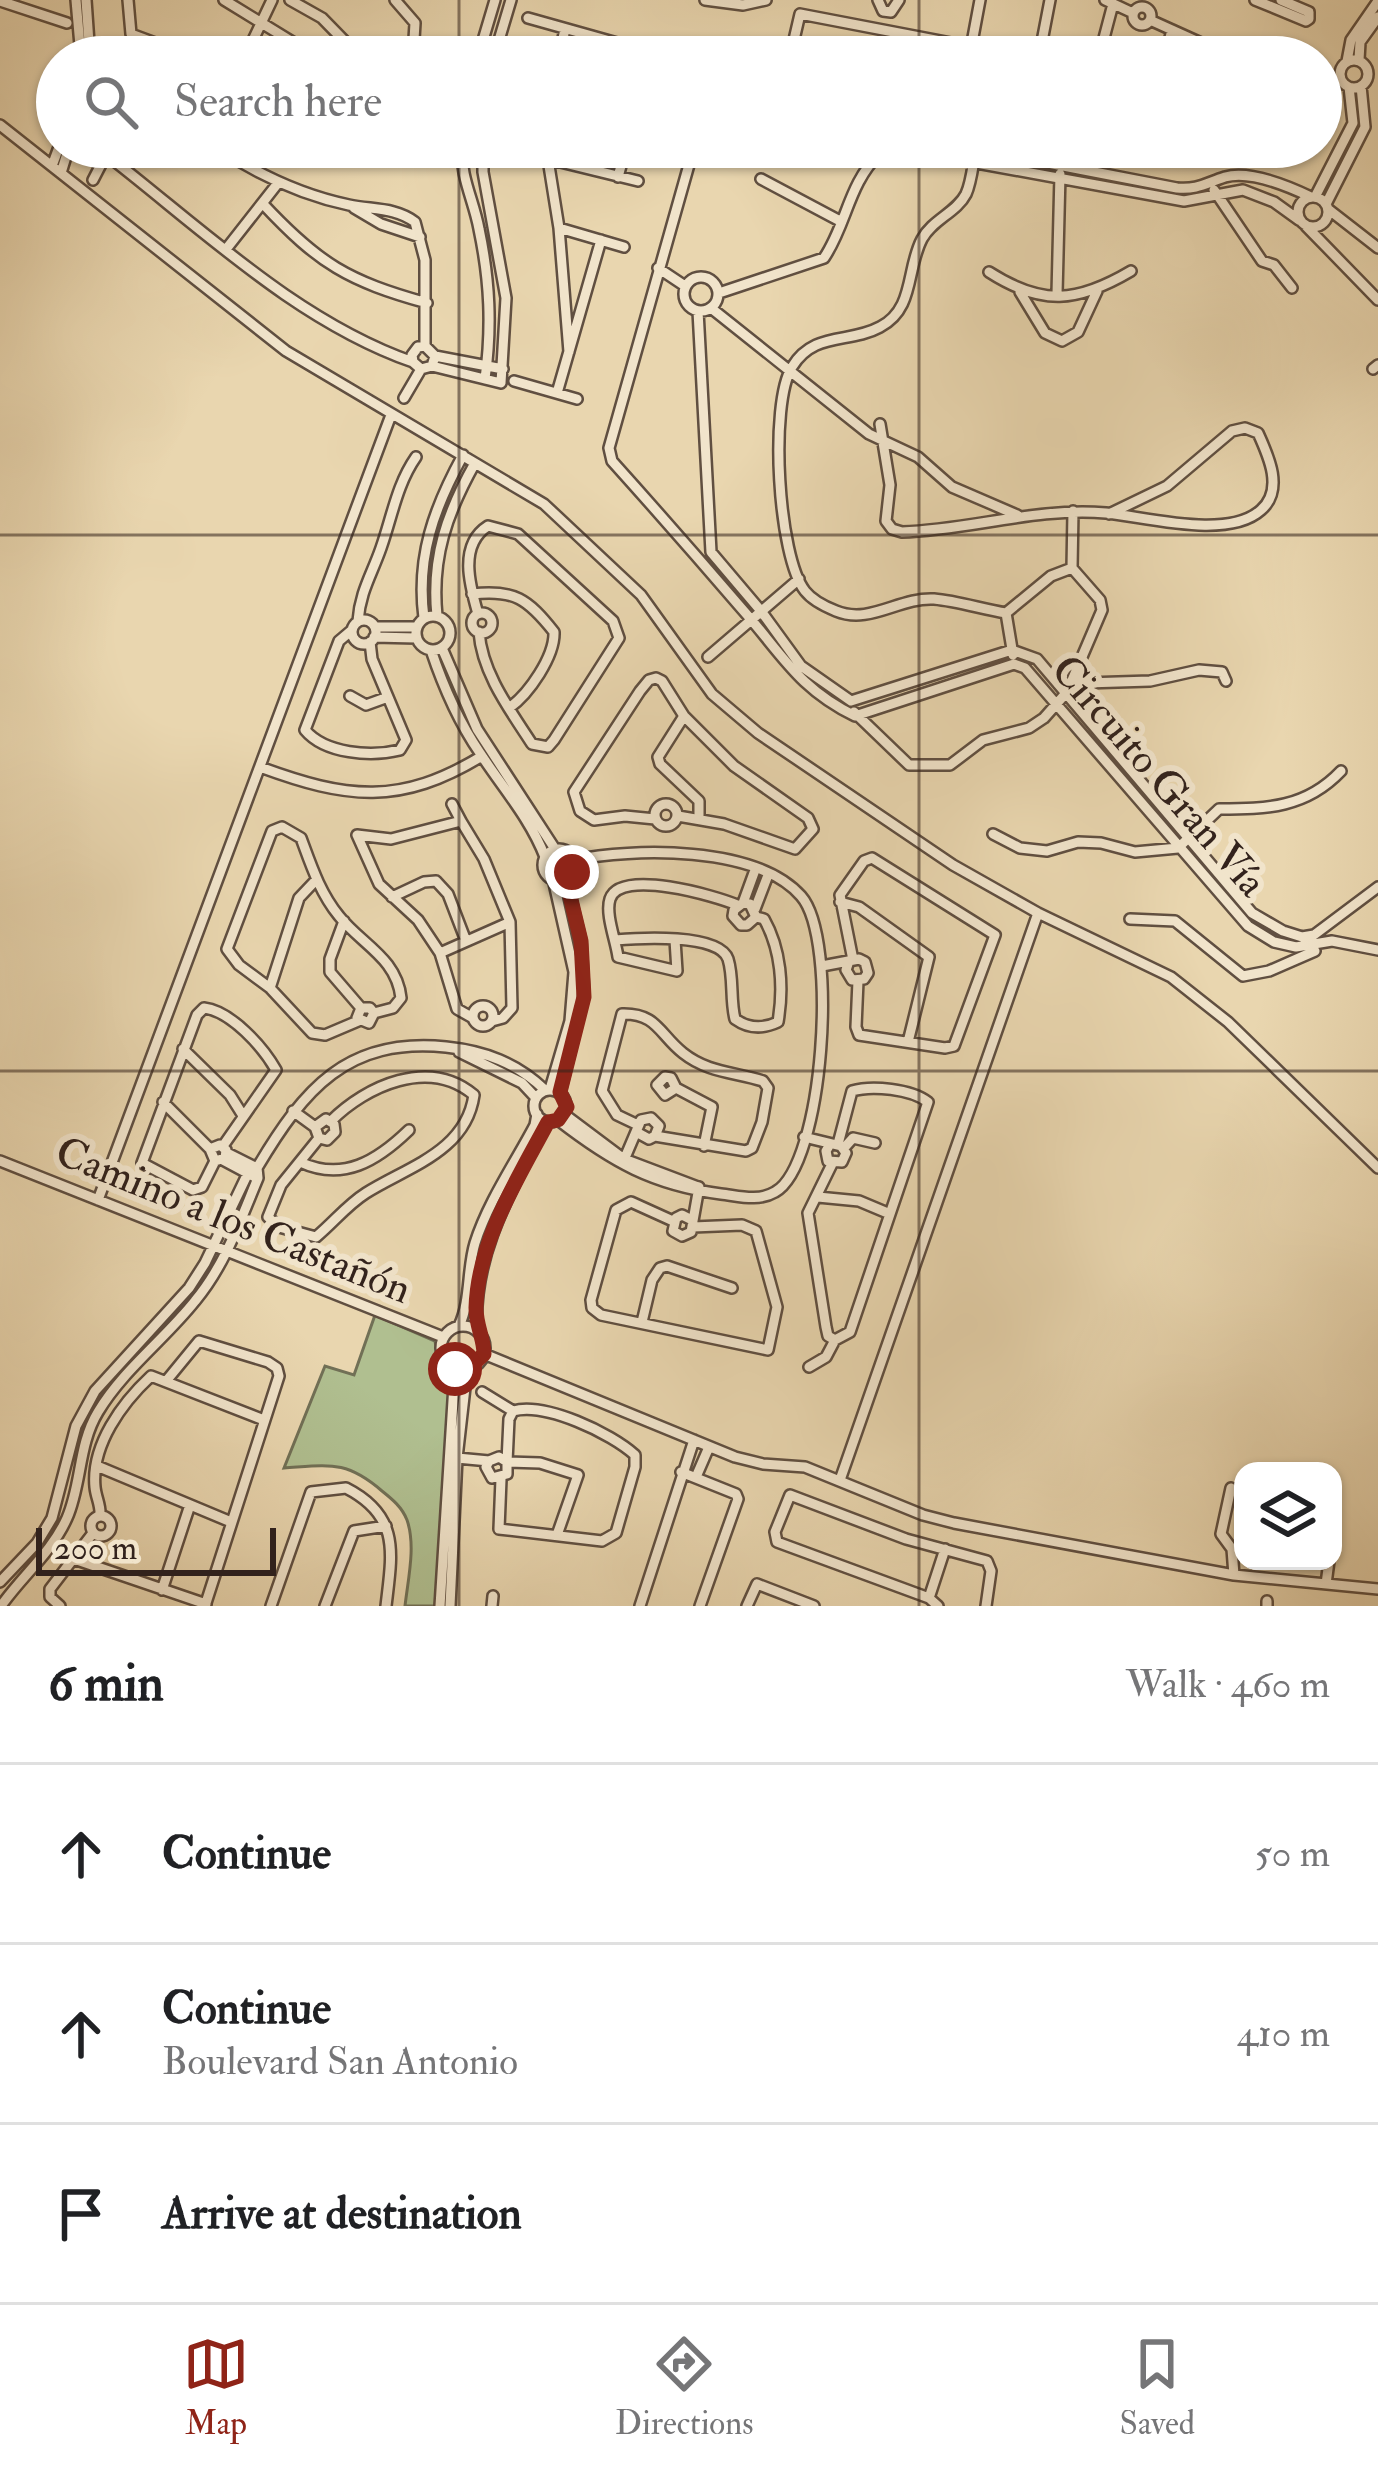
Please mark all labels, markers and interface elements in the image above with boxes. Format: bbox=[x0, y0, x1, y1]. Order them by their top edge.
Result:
search box bbox=[36, 36, 1342, 168]
icon: search bbox=[78, 69, 144, 135]
text: Search here bbox=[174, 74, 382, 130]
street label: Circuito Gran Vía bbox=[1040, 645, 1278, 908]
route end bbox=[545, 845, 599, 899]
street label: Camino a los Castañón bbox=[48, 1126, 419, 1316]
route start bbox=[428, 1342, 482, 1396]
map controls bbox=[1234, 1462, 1342, 1570]
button: layers bbox=[1234, 1462, 1342, 1570]
scale bar bbox=[36, 1522, 276, 1575]
text: 200 m bbox=[54, 1528, 137, 1569]
text: 6 min bbox=[48, 1652, 164, 1716]
text: Walk · 460 m bbox=[1126, 1660, 1330, 1709]
icon: ahead bbox=[48, 1821, 114, 1887]
text: Continue bbox=[162, 1826, 331, 1882]
text: 50 m bbox=[1255, 1829, 1330, 1878]
text: Continue bbox=[162, 1981, 331, 2037]
icon: ahead bbox=[48, 2001, 114, 2067]
text: 410 m bbox=[1237, 2009, 1330, 2058]
text: Boulevard San Antonio bbox=[162, 2037, 518, 2086]
icon: arrive bbox=[48, 2181, 114, 2247]
text: Arrive at destination bbox=[162, 2186, 522, 2242]
tab: Map bbox=[183, 2331, 249, 2444]
tab: Directions bbox=[615, 2331, 754, 2444]
tab: Saved bbox=[1120, 2331, 1195, 2444]

